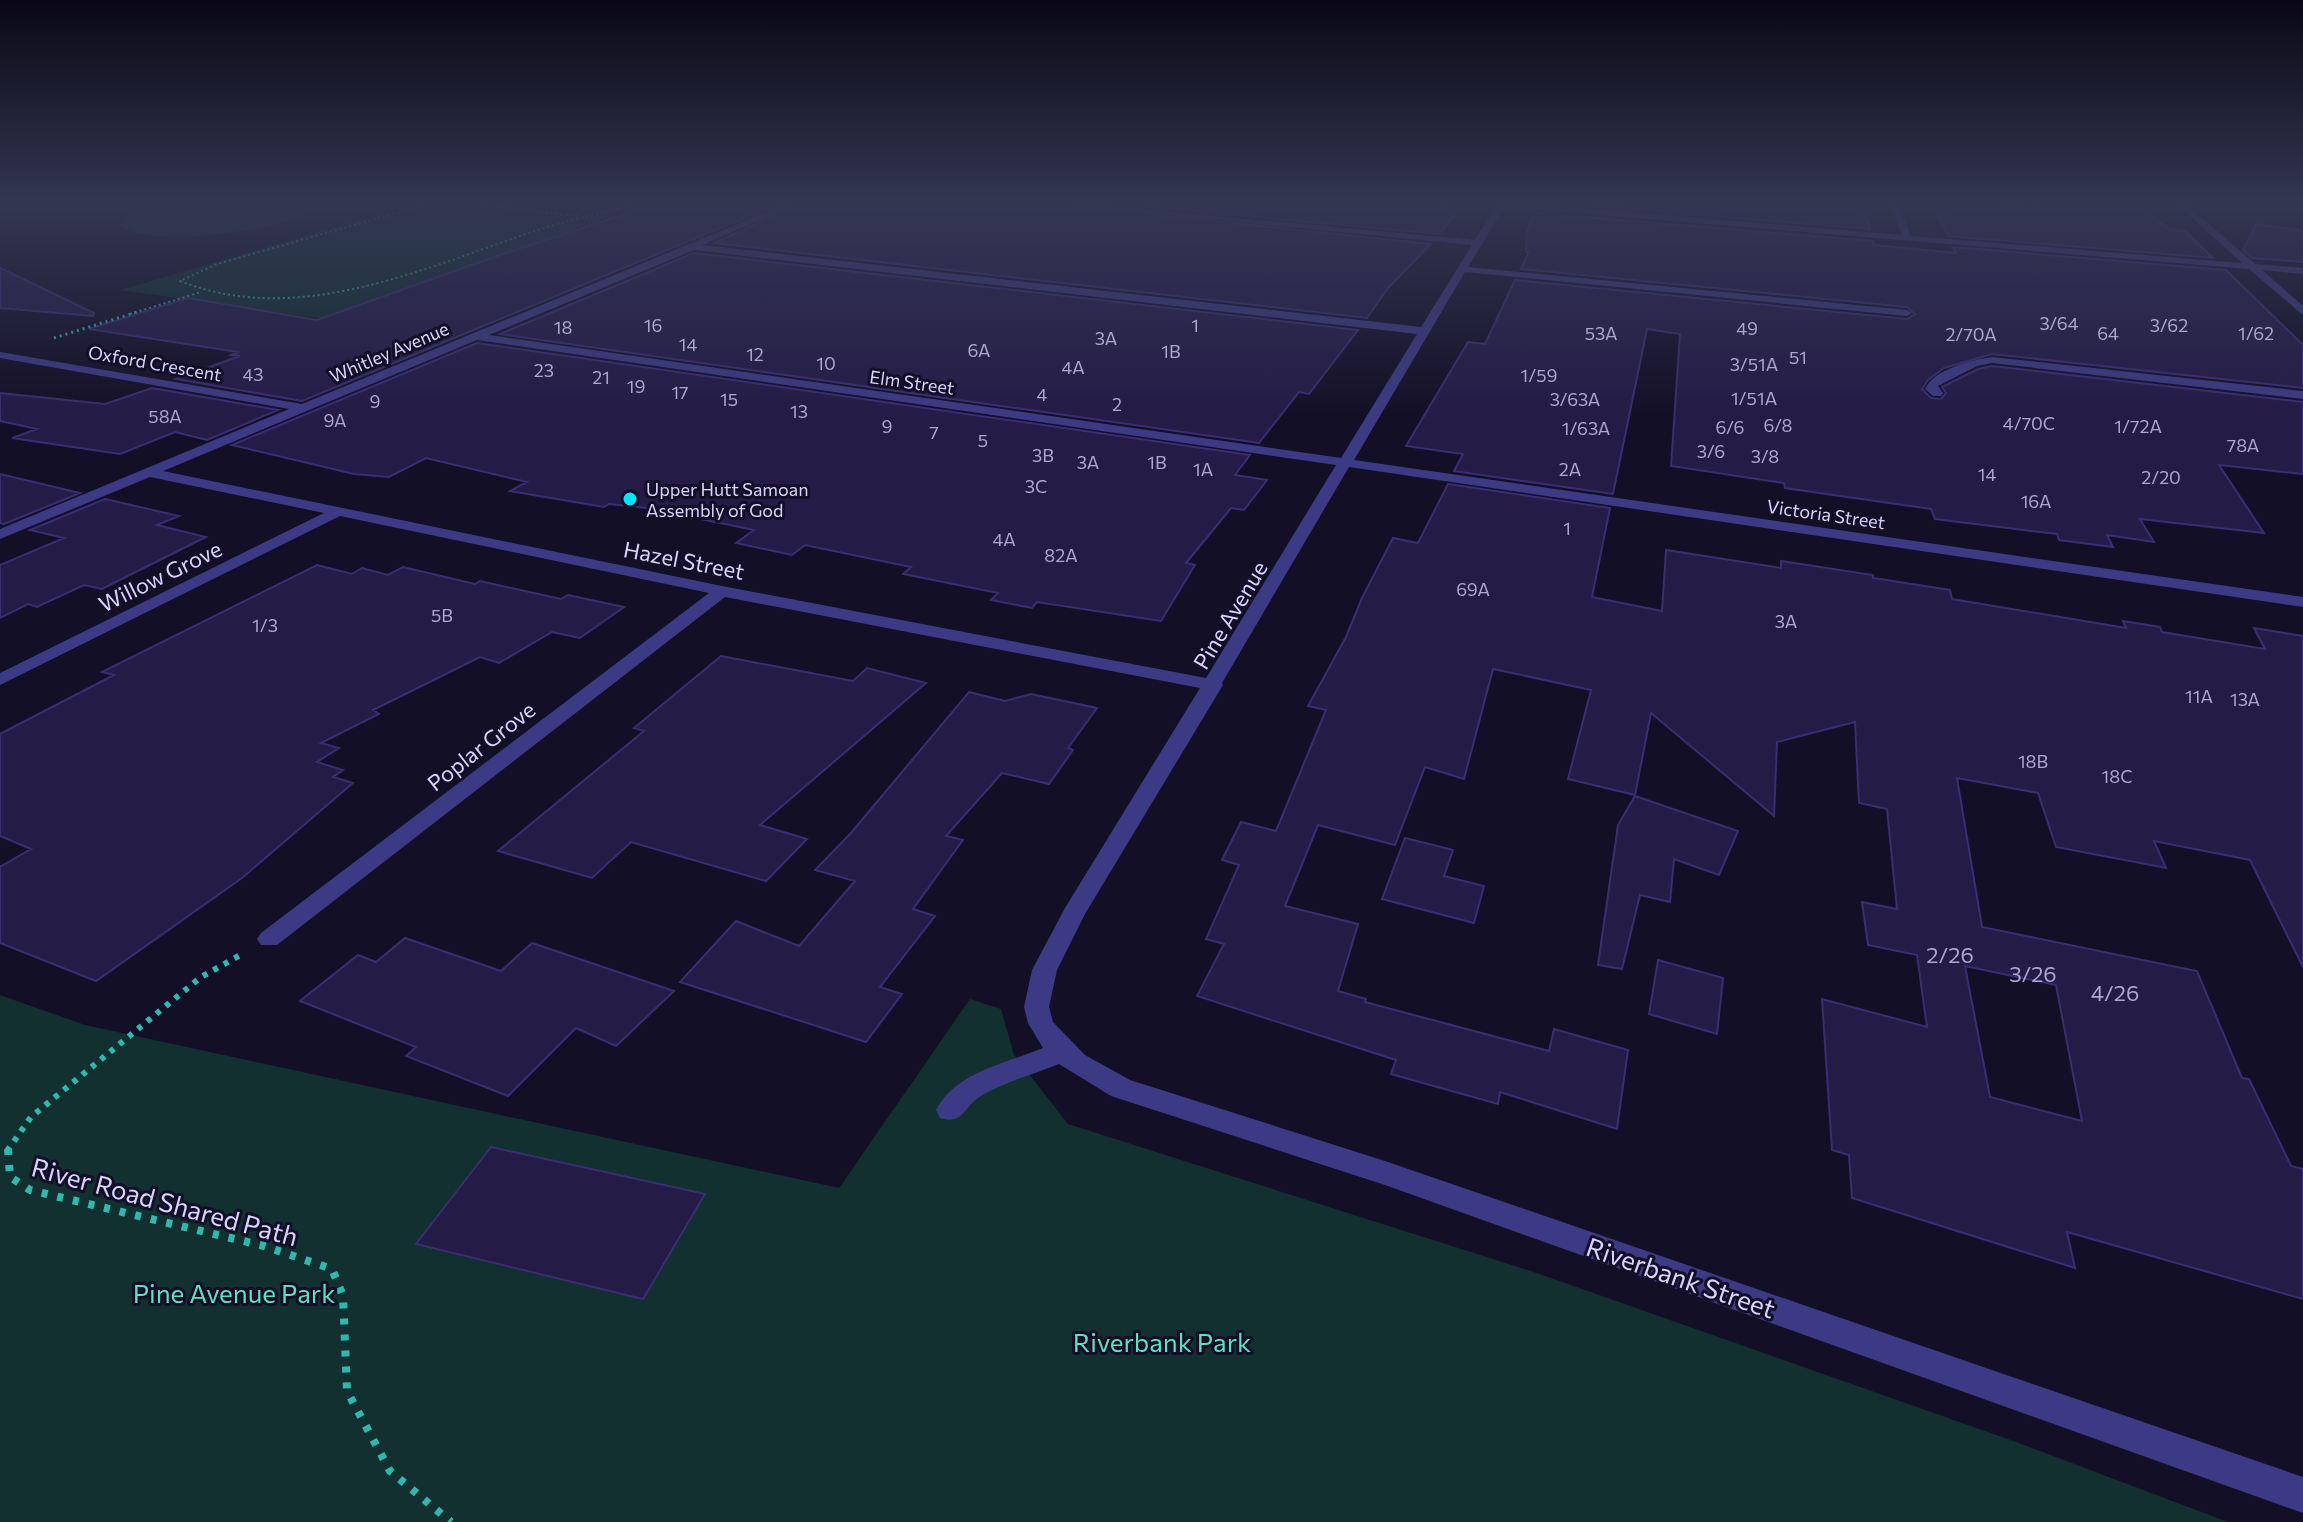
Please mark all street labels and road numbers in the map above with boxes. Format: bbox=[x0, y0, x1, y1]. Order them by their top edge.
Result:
street label: Whitley Avenue bbox=[326, 317, 452, 387]
street label: Oxford Crescent bbox=[86, 340, 224, 386]
street label: Elm Street bbox=[868, 365, 956, 399]
street label: Victoria Street bbox=[1765, 495, 1887, 533]
street label: Willow Grove bbox=[94, 535, 226, 617]
street label: Hazel Street bbox=[621, 535, 747, 585]
street label: Pine Avenue bbox=[1187, 556, 1273, 674]
street label: Poplar Grove bbox=[422, 696, 540, 796]
street label: River Road Shared Path bbox=[28, 1150, 302, 1252]
street label: Riverbank Street bbox=[1583, 1230, 1779, 1324]

